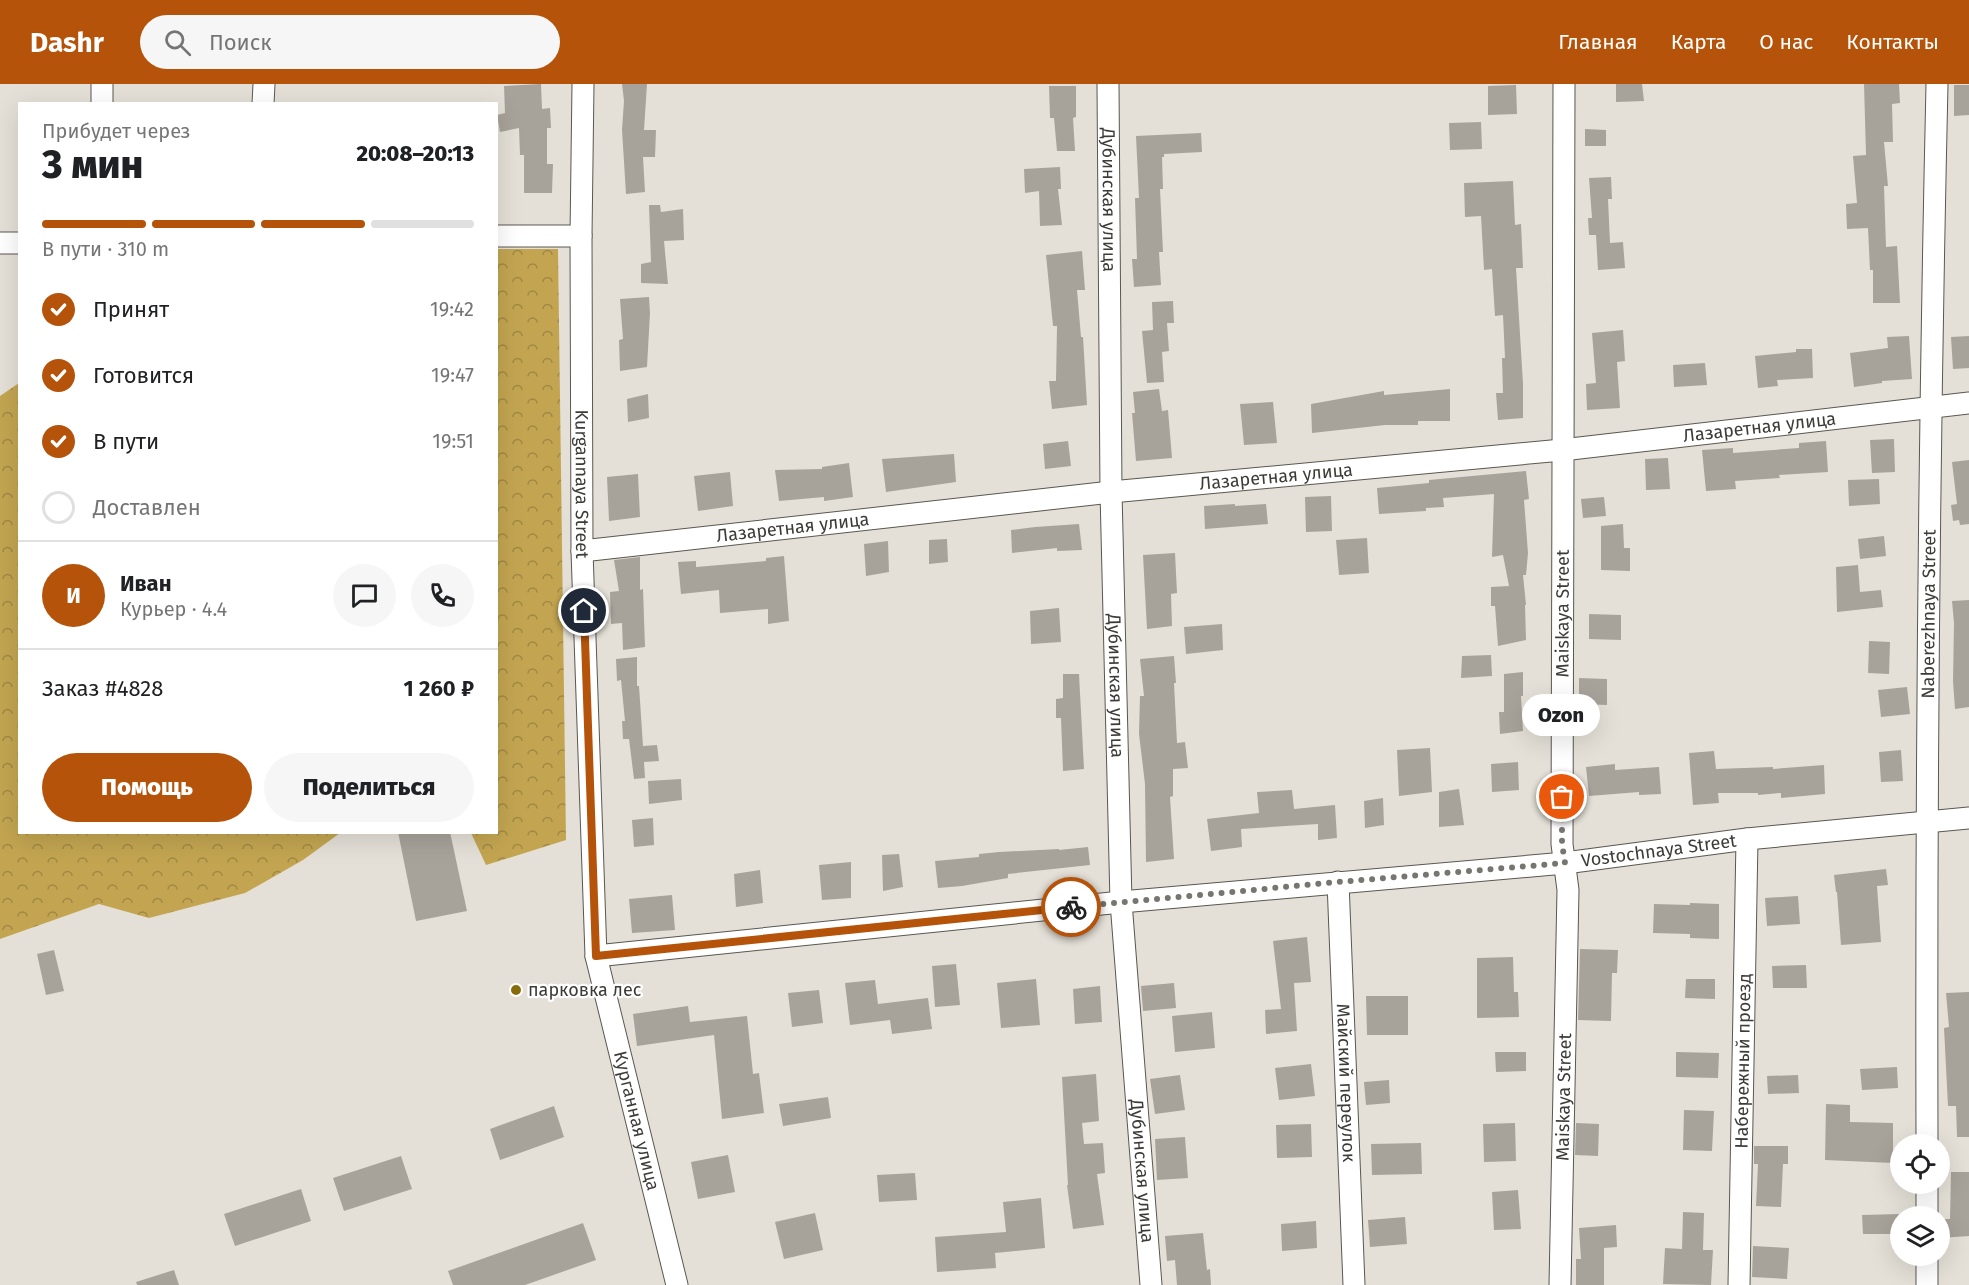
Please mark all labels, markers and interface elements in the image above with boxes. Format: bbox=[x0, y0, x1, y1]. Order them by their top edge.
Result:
search box bbox=[140, 15, 560, 69]
text: Dashr bbox=[30, 26, 104, 59]
icon: search bbox=[161, 26, 194, 59]
text: Поиск bbox=[209, 29, 272, 56]
text: Главная bbox=[1558, 29, 1638, 55]
text: Карта bbox=[1671, 29, 1726, 55]
text: О нас bbox=[1759, 29, 1813, 55]
text: Контакты bbox=[1846, 29, 1939, 55]
text: Прибудет через bbox=[42, 119, 191, 143]
street label: Дубинская улица bbox=[1097, 127, 1120, 272]
text: 20:08–20:13 bbox=[356, 140, 474, 167]
text: 3 мин bbox=[42, 142, 143, 188]
text: В пути · 310 m bbox=[42, 237, 169, 261]
icon: check bbox=[42, 293, 75, 326]
text: Принят bbox=[93, 296, 169, 323]
text: 19:42 bbox=[430, 297, 474, 321]
icon: check bbox=[42, 359, 75, 392]
text: Готовится bbox=[93, 362, 194, 389]
text: 19:47 bbox=[431, 363, 474, 387]
street label: Лазаретная улица bbox=[1682, 407, 1837, 447]
street label: Kurgannaya Street bbox=[571, 409, 593, 559]
icon: check bbox=[42, 425, 75, 458]
text: В пути bbox=[93, 428, 159, 455]
text: 19:51 bbox=[432, 429, 474, 453]
street label: Лазаретная улица bbox=[1198, 459, 1354, 495]
text: Доставлен bbox=[93, 494, 201, 521]
street label: Лазаретная улица bbox=[715, 508, 870, 547]
street label: Naberezhnaya Street bbox=[1917, 529, 1940, 699]
street label: Maiskaya Street bbox=[1551, 549, 1574, 677]
button: chat bbox=[333, 564, 396, 627]
button: phone bbox=[411, 564, 474, 627]
text: Иван bbox=[120, 570, 172, 597]
text: И bbox=[66, 582, 81, 609]
pin bbox=[558, 585, 609, 636]
icon: home bbox=[567, 594, 600, 627]
text: Курьер · 4.4 bbox=[120, 597, 227, 621]
street label: Дубинская улица bbox=[1103, 613, 1128, 758]
text: Заказ #4828 bbox=[42, 675, 163, 702]
text: 1 260 ₽ bbox=[404, 675, 474, 702]
callout: Ozon bbox=[1523, 695, 1601, 737]
text: Ozon bbox=[1538, 703, 1584, 727]
button: Помощь bbox=[42, 753, 252, 822]
button: Поделиться bbox=[264, 753, 474, 822]
pin bbox=[1536, 771, 1587, 822]
icon: bag bbox=[1545, 780, 1578, 813]
street label: Vostochnaya Street bbox=[1580, 829, 1738, 872]
courier bbox=[1041, 877, 1101, 937]
icon: bike bbox=[1055, 891, 1088, 924]
street label: Набережный проезд bbox=[1730, 973, 1756, 1149]
place label: парковка лес bbox=[528, 979, 642, 1001]
marker: парковка лес bbox=[509, 983, 523, 997]
street label: Майский переулок bbox=[1332, 1003, 1360, 1163]
street label: Maiskaya Street bbox=[1552, 1032, 1576, 1161]
street label: Курганная улица bbox=[609, 1049, 664, 1193]
street label: Дубинская улица bbox=[1125, 1097, 1159, 1244]
map controls bbox=[1890, 1134, 1950, 1266]
button: locate bbox=[1890, 1134, 1950, 1194]
button: layers bbox=[1890, 1206, 1950, 1266]

